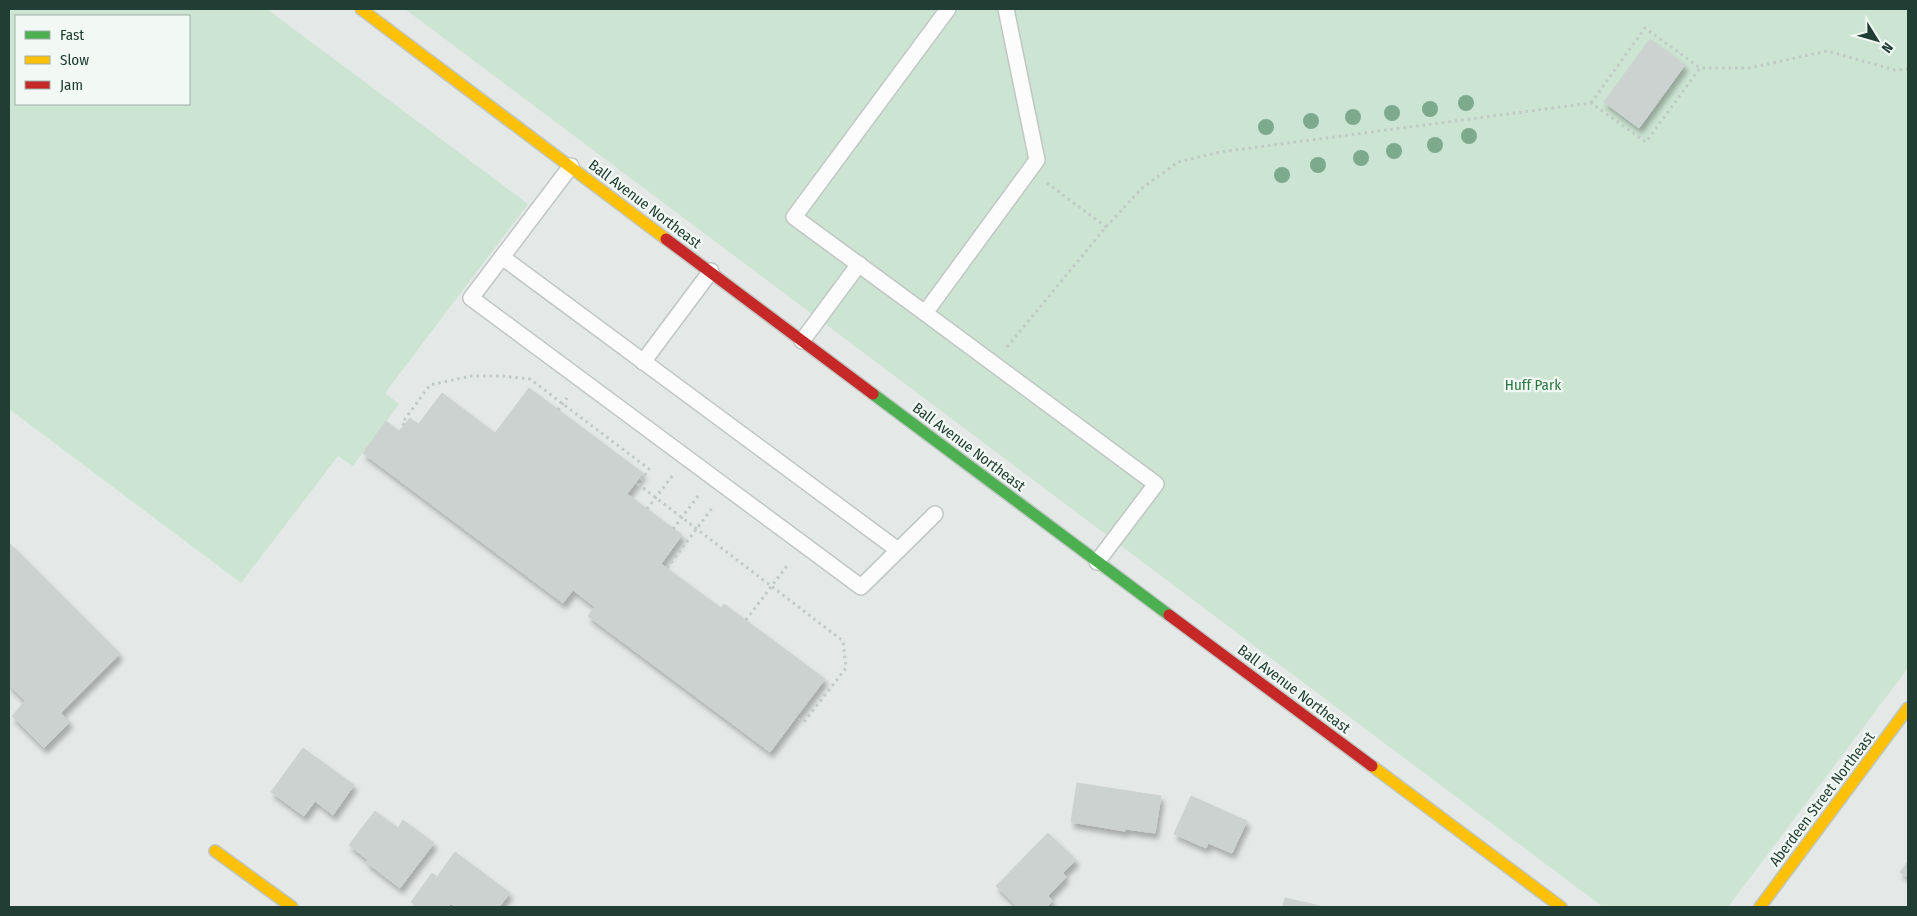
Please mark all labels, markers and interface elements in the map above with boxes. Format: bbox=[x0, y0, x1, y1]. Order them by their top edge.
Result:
legend bbox=[15, 15, 190, 105]
north arrow bbox=[1852, 15, 1902, 65]
text: Fast bbox=[60, 26, 84, 44]
text: N bbox=[1878, 39, 1896, 56]
text: Slow bbox=[60, 51, 89, 69]
text: Jam bbox=[60, 76, 83, 94]
street label: Ball Avenue Northeast bbox=[585, 156, 705, 252]
park label: Huff Park bbox=[1505, 376, 1561, 394]
street label: Ball Avenue Northeast bbox=[909, 399, 1029, 495]
street label: Ball Avenue Northeast bbox=[1234, 641, 1354, 737]
street label: Aberdeen Street Northeast bbox=[1766, 728, 1878, 870]

